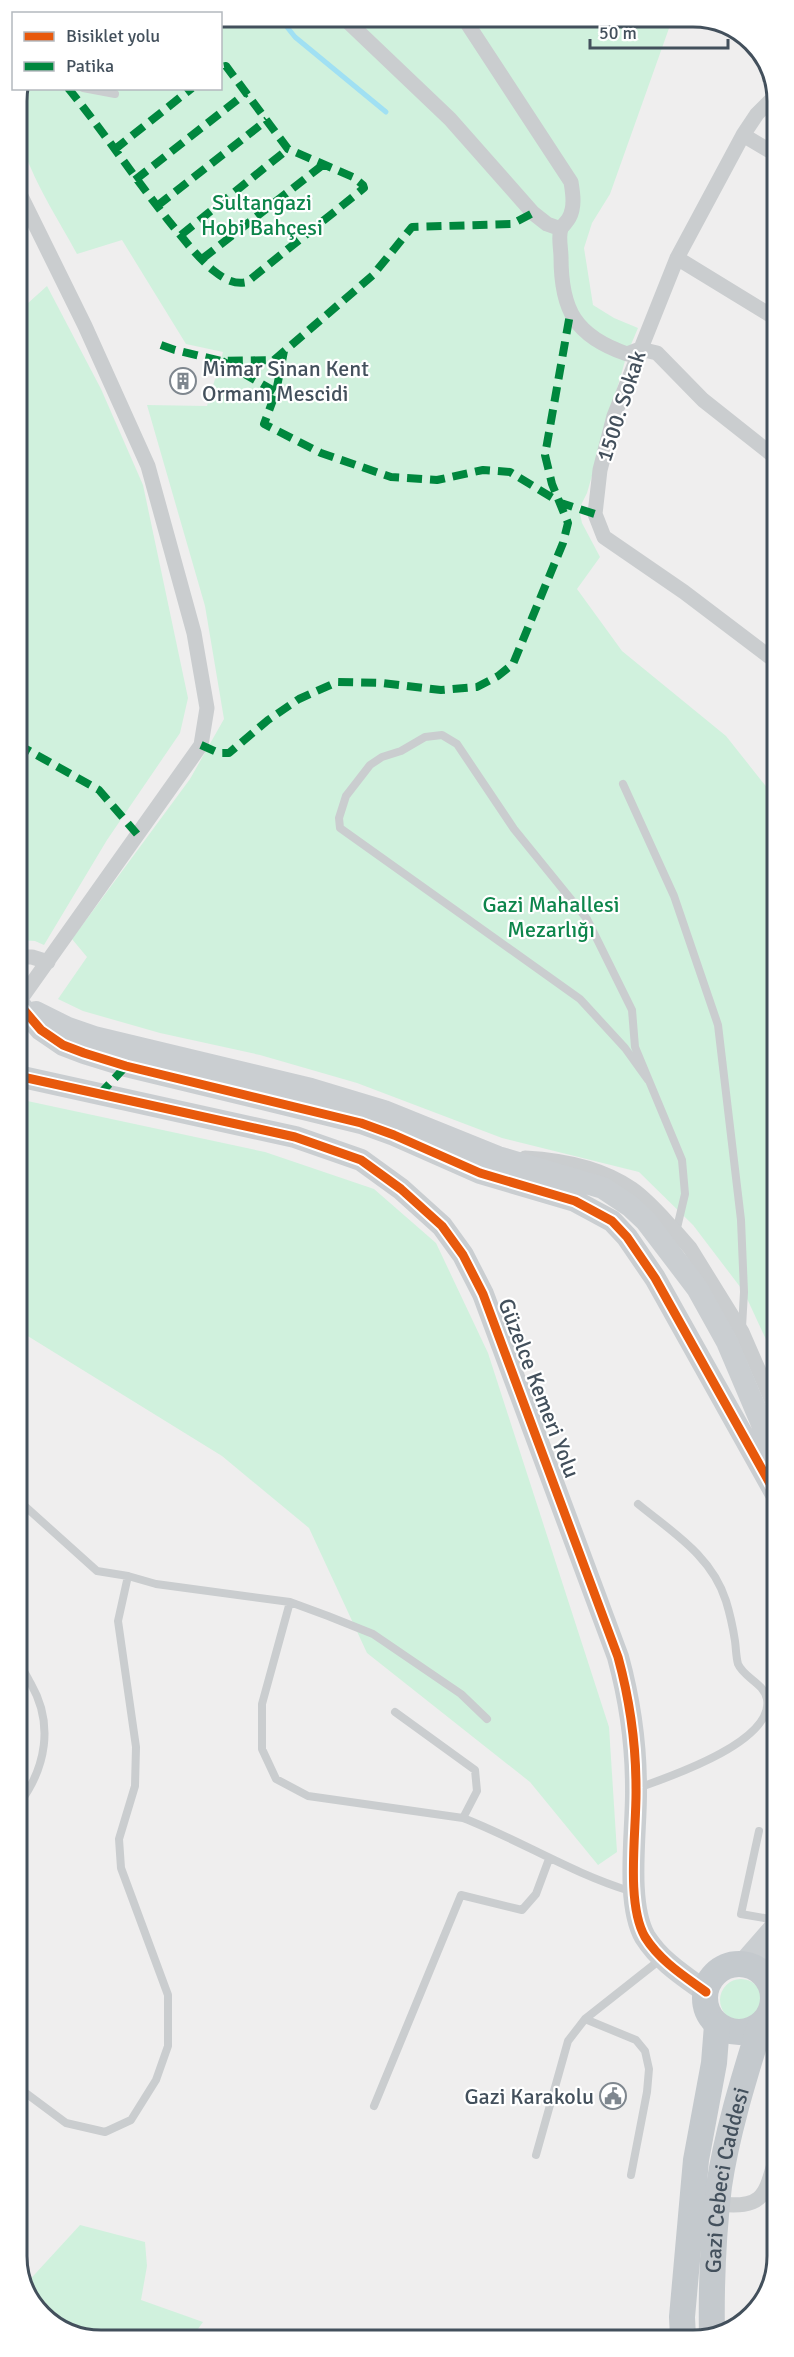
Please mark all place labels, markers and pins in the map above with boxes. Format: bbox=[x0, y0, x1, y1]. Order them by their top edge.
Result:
place label: Mimar Sinan Kent Ormanı Mescidi bbox=[202, 355, 369, 407]
building icon: Mimar Sinan Kent Ormanı Mescidi bbox=[168, 366, 198, 396]
public building icon: Gazi Karakolu bbox=[598, 2081, 628, 2111]
place label: Gazi Karakolu bbox=[464, 2083, 594, 2110]

